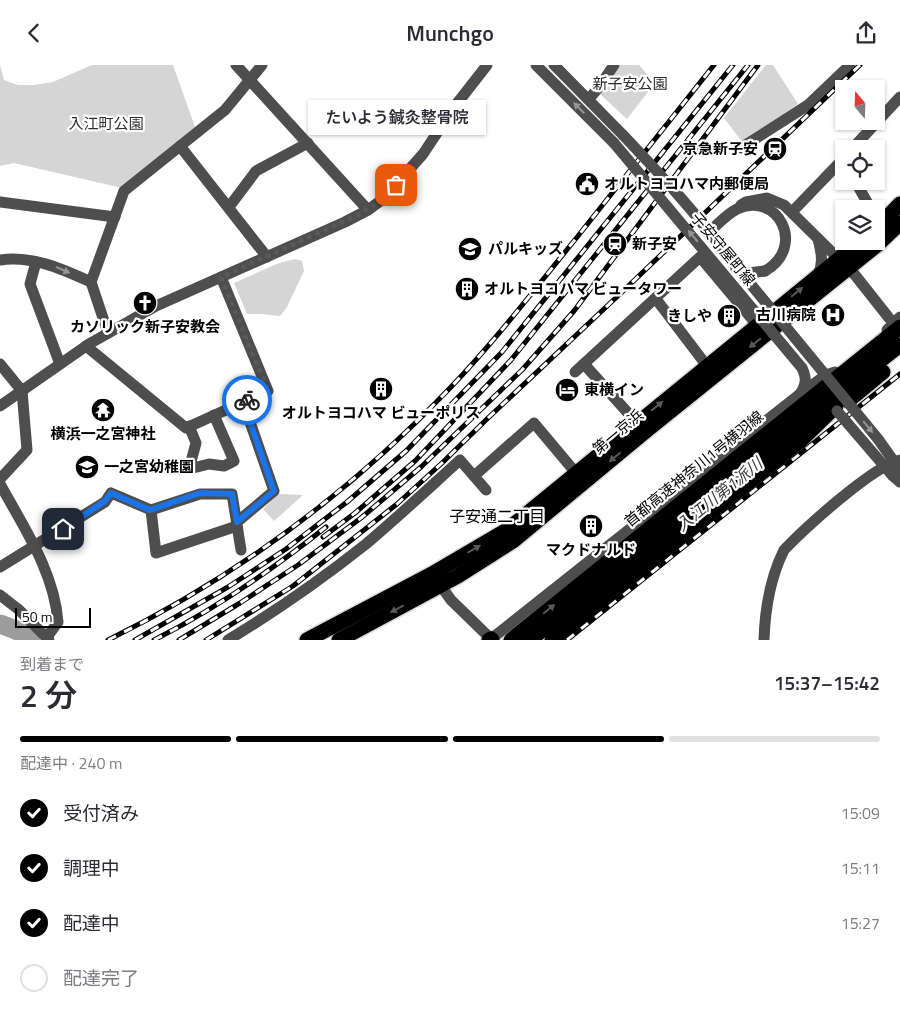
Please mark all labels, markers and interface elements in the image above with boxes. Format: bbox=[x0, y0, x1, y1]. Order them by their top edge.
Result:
text: Munchgo bbox=[406, 16, 494, 50]
icon: back bbox=[20, 19, 48, 47]
icon: share bbox=[852, 19, 880, 47]
park label: 新子安公園 bbox=[592, 72, 668, 95]
north arrow bbox=[835, 80, 885, 130]
map controls bbox=[835, 80, 885, 250]
callout: たいよう鍼灸整骨院 bbox=[307, 100, 485, 135]
one-way arrow bbox=[573, 103, 585, 115]
text: たいよう鍼灸整骨院 bbox=[325, 105, 469, 129]
park label: 入江町公園 bbox=[68, 112, 144, 135]
station icon: 京急新子安 bbox=[762, 136, 788, 162]
place label: 京急新子安 bbox=[683, 137, 758, 160]
button: locate bbox=[835, 140, 885, 190]
pin bbox=[375, 164, 417, 206]
icon: bag bbox=[382, 171, 410, 199]
public building icon: オルトヨコハマ内郵便局 bbox=[574, 171, 600, 197]
place label: オルトヨコハマ内郵便局 bbox=[604, 172, 769, 195]
button: layers bbox=[835, 200, 885, 250]
street label: 子安守屋町線 bbox=[686, 207, 761, 291]
one-way arrow bbox=[687, 230, 698, 243]
station icon: 新子安 bbox=[602, 231, 628, 257]
place label: 新子安 bbox=[632, 232, 677, 255]
school or university icon: パルキッズ bbox=[457, 236, 483, 262]
place label: パルキッズ bbox=[488, 237, 563, 260]
one-way arrow bbox=[56, 266, 70, 274]
building icon: オルトヨコハマ ビュータワー bbox=[454, 276, 480, 302]
place label: オルトヨコハマ ビュータワー bbox=[484, 277, 682, 300]
one-way arrow bbox=[790, 287, 803, 298]
church icon: カソリック新子安教会 bbox=[132, 290, 158, 316]
hospital icon: 古川病院 bbox=[820, 302, 846, 328]
building icon: きしや bbox=[716, 303, 742, 329]
place label: 古川病院 bbox=[756, 303, 816, 326]
place label: きしや bbox=[667, 304, 712, 327]
place label: カソリック新子安教会 bbox=[70, 315, 220, 338]
one-way arrow bbox=[748, 338, 761, 349]
courier bbox=[222, 375, 272, 425]
building icon: オルトヨコハマ ビューポリス bbox=[368, 376, 394, 402]
hotel icon: 東横イン bbox=[554, 377, 580, 403]
place label: 東横イン bbox=[584, 378, 644, 401]
icon: bike bbox=[233, 386, 261, 414]
temple icon: 横浜一之宮神社 bbox=[90, 397, 116, 423]
place label: オルトヨコハマ ビューポリス bbox=[282, 401, 480, 424]
one-way arrow bbox=[651, 401, 663, 412]
street label: 第一京浜 bbox=[587, 404, 648, 460]
street label: 首都高速神奈川1号横羽線 bbox=[619, 405, 768, 532]
one-way arrow bbox=[862, 420, 873, 433]
place label: 横浜一之宮神社 bbox=[50, 422, 156, 445]
water label: 入江川第1派川 bbox=[671, 450, 769, 536]
one-way arrow bbox=[609, 451, 621, 462]
school or university icon: 一之宮幼稚園 bbox=[74, 454, 100, 480]
place label: 一之宮幼稚園 bbox=[104, 455, 194, 478]
district label: 子安通二丁目 bbox=[449, 504, 545, 528]
pin bbox=[42, 508, 84, 550]
building icon: マクドナルド bbox=[578, 513, 604, 539]
icon: home bbox=[49, 515, 77, 543]
place label: マクドナルド bbox=[546, 538, 636, 561]
one-way arrow bbox=[467, 545, 482, 553]
one-way arrow bbox=[542, 603, 554, 615]
one-way arrow bbox=[391, 604, 404, 613]
scale bar bbox=[15, 605, 91, 628]
text: 50 m bbox=[22, 606, 52, 627]
text: 到着まで bbox=[20, 652, 84, 676]
text: 15:37–15:42 bbox=[774, 668, 880, 697]
text: 2 分 bbox=[20, 671, 77, 719]
text: 配達中 · 240 m bbox=[20, 751, 122, 775]
text: 受付済み bbox=[63, 798, 139, 827]
icon: check bbox=[20, 799, 48, 827]
text: 15:09 bbox=[841, 801, 880, 825]
text: 調理中 bbox=[63, 853, 120, 882]
icon: check bbox=[20, 854, 48, 882]
text: 15:11 bbox=[841, 856, 880, 880]
text: 配達中 bbox=[63, 908, 120, 937]
icon: check bbox=[20, 909, 48, 937]
text: 15:27 bbox=[841, 911, 880, 935]
text: 配達完了 bbox=[63, 963, 139, 992]

